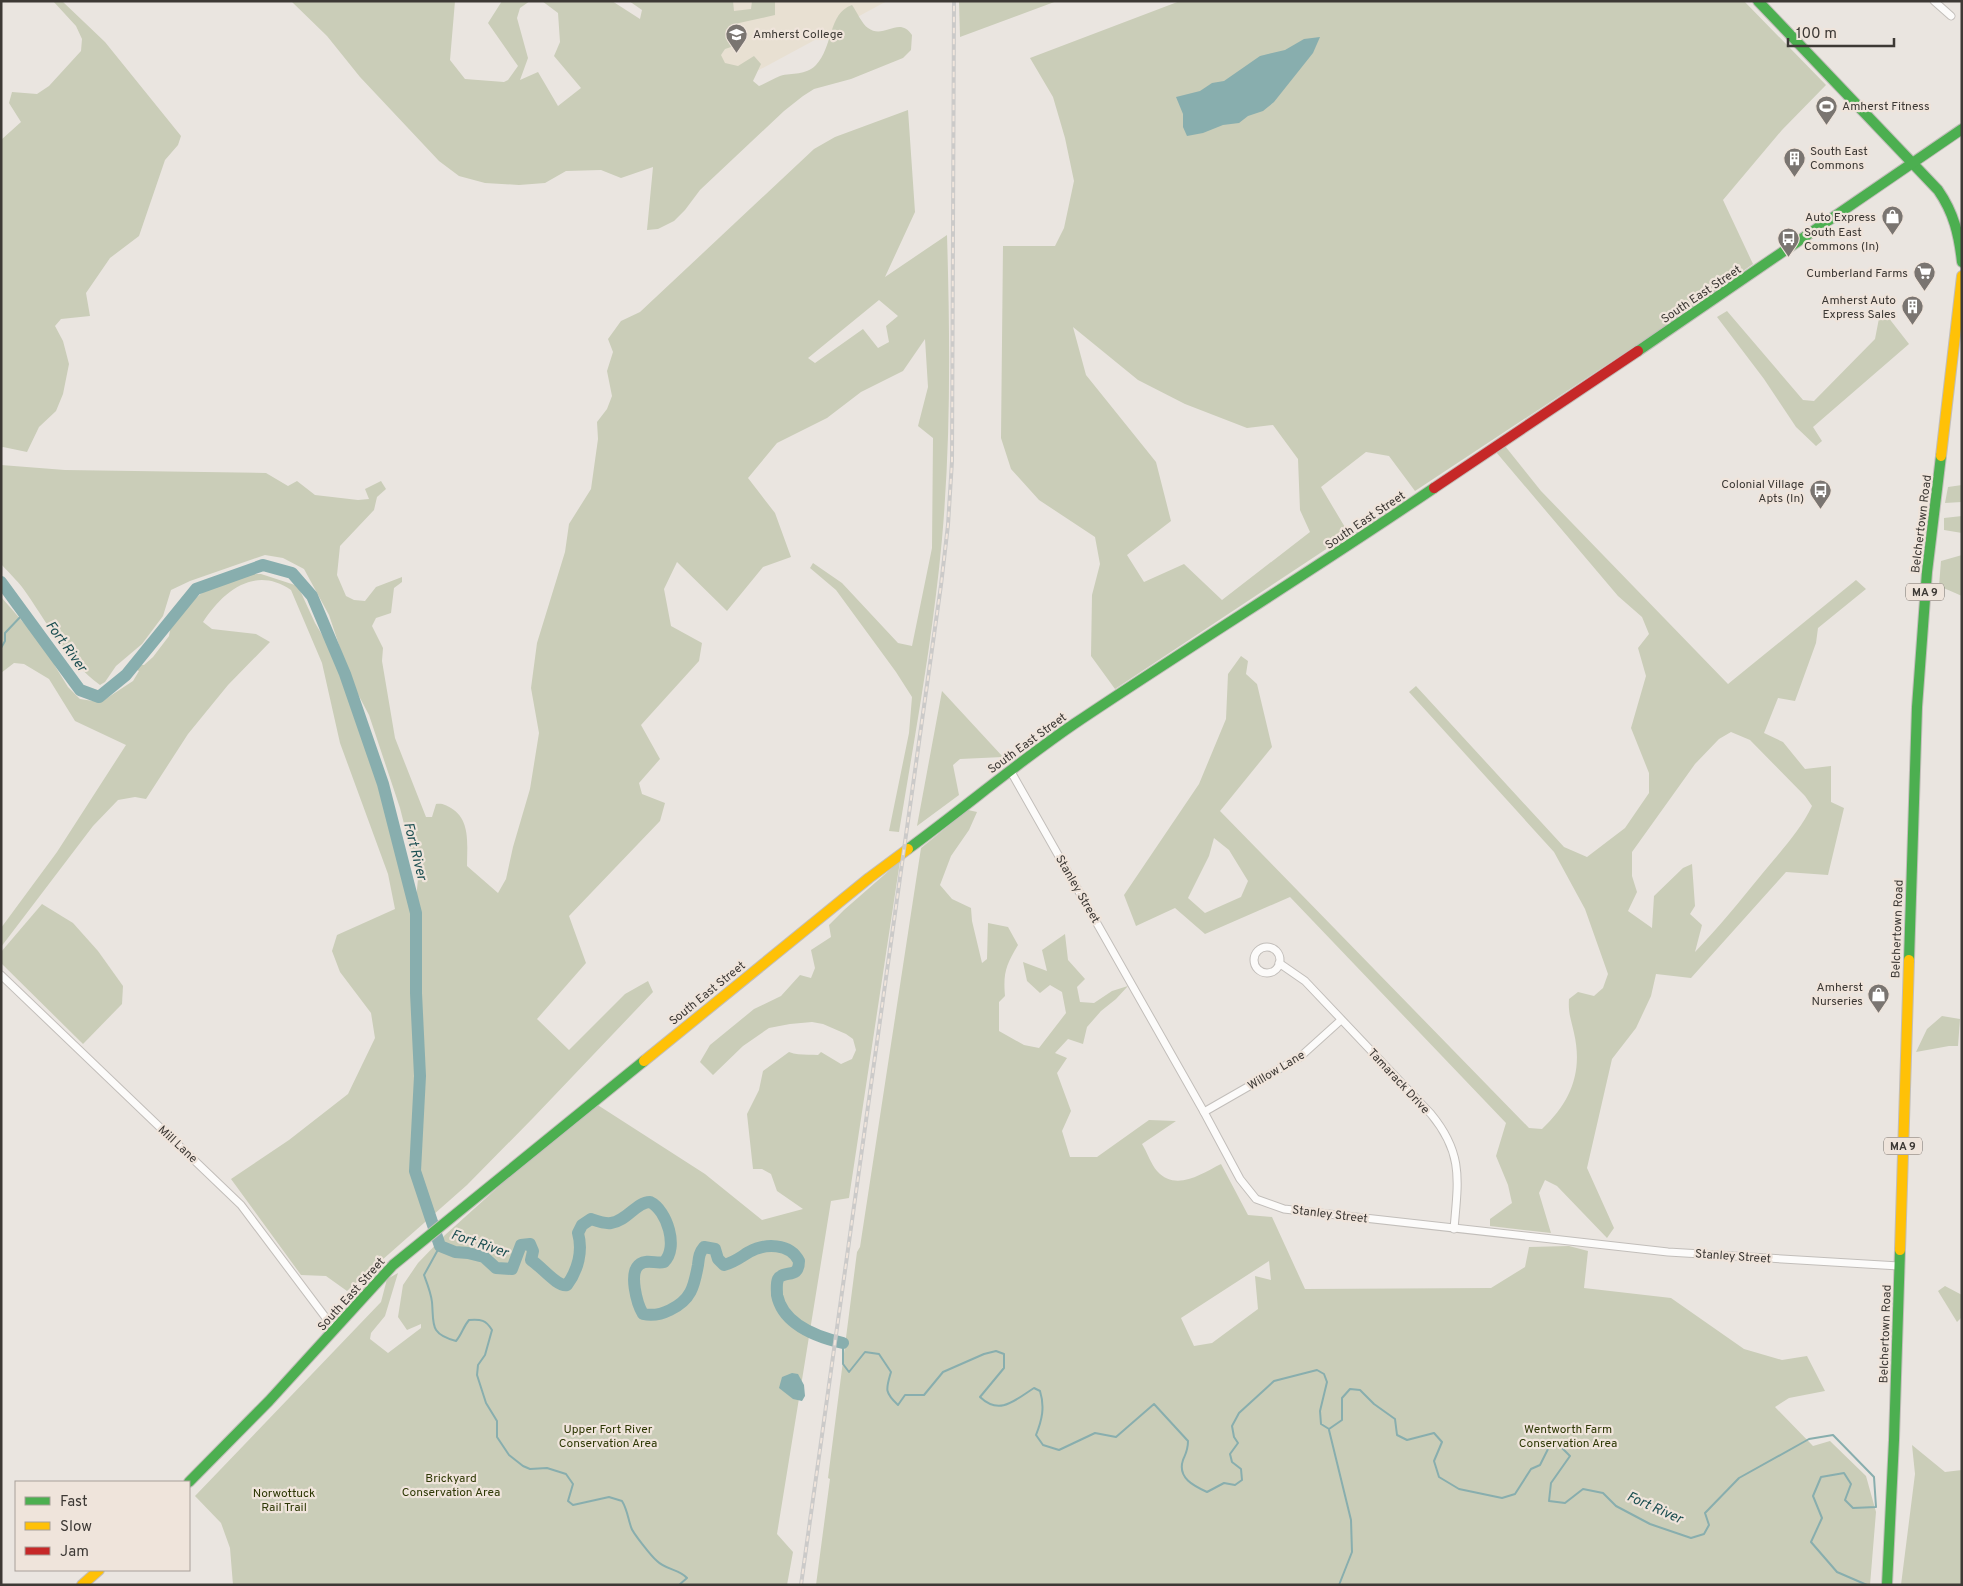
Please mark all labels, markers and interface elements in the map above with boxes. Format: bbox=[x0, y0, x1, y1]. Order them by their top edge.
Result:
scale bar bbox=[1788, 15, 1894, 47]
school or university icon: Amherst College bbox=[725, 22, 749, 53]
text: 100 m bbox=[1796, 25, 1837, 44]
place label: Amherst College bbox=[753, 27, 843, 43]
sports icon: Amherst Fitness bbox=[1814, 94, 1838, 125]
place label: Amherst Fitness bbox=[1842, 99, 1930, 115]
place label: South East Commons bbox=[1810, 144, 1868, 174]
building icon: South East Commons bbox=[1782, 146, 1806, 177]
shop icon: Auto Express bbox=[1880, 205, 1904, 236]
place label: Auto Express bbox=[1805, 210, 1876, 226]
place label: South East Commons (In) bbox=[1804, 225, 1879, 255]
bus stop icon: South East Commons (In) bbox=[1776, 227, 1800, 258]
supermarket icon: Cumberland Farms bbox=[1912, 261, 1936, 292]
street label: South East Street bbox=[1658, 262, 1745, 328]
place label: Cumberland Farms bbox=[1806, 266, 1908, 282]
place label: Amherst Auto Express Sales bbox=[1821, 293, 1896, 323]
building icon: Amherst Auto Express Sales bbox=[1900, 295, 1924, 326]
street label: Belchertown Road bbox=[1908, 474, 1936, 574]
place label: Colonial Village Apts (In) bbox=[1721, 477, 1804, 507]
bus stop icon: Colonial Village Apts (In) bbox=[1808, 479, 1832, 510]
street label: South East Street bbox=[1322, 488, 1409, 554]
road number: MA 9 bbox=[1906, 584, 1944, 600]
water label: Fort River bbox=[41, 618, 91, 677]
street label: South East Street bbox=[985, 710, 1070, 778]
water label: Fort River bbox=[399, 821, 430, 884]
street label: Stanley Street bbox=[1051, 852, 1103, 927]
street label: Belchertown Road bbox=[1888, 879, 1908, 979]
street label: South East Street bbox=[666, 958, 749, 1029]
place label: Amherst Nurseries bbox=[1811, 980, 1863, 1010]
shop icon: Amherst Nurseries bbox=[1867, 982, 1891, 1013]
street label: Tamarack Drive bbox=[1364, 1046, 1433, 1118]
street label: Willow Lane bbox=[1245, 1048, 1308, 1094]
street label: Mill Lane bbox=[154, 1122, 200, 1167]
road number: MA 9 bbox=[1884, 1138, 1922, 1154]
street label: Stanley Street bbox=[1291, 1202, 1369, 1228]
water label: Fort River bbox=[449, 1227, 512, 1263]
street label: Stanley Street bbox=[1694, 1246, 1772, 1268]
street label: South East Street bbox=[314, 1255, 389, 1335]
street label: Belchertown Road bbox=[1876, 1284, 1896, 1384]
park label: Upper Fort River Conservation Area bbox=[559, 1422, 657, 1452]
park label: Wentworth Farm Conservation Area bbox=[1519, 1422, 1617, 1452]
park label: Brickyard Conservation Area bbox=[402, 1471, 500, 1501]
legend bbox=[15, 1481, 190, 1571]
park label: Norwottuck Rail Trail bbox=[253, 1486, 315, 1516]
water label: Fort River bbox=[1624, 1489, 1686, 1529]
text: Fast bbox=[60, 1493, 88, 1512]
text: Slow bbox=[60, 1518, 92, 1537]
text: Jam bbox=[60, 1543, 89, 1562]

